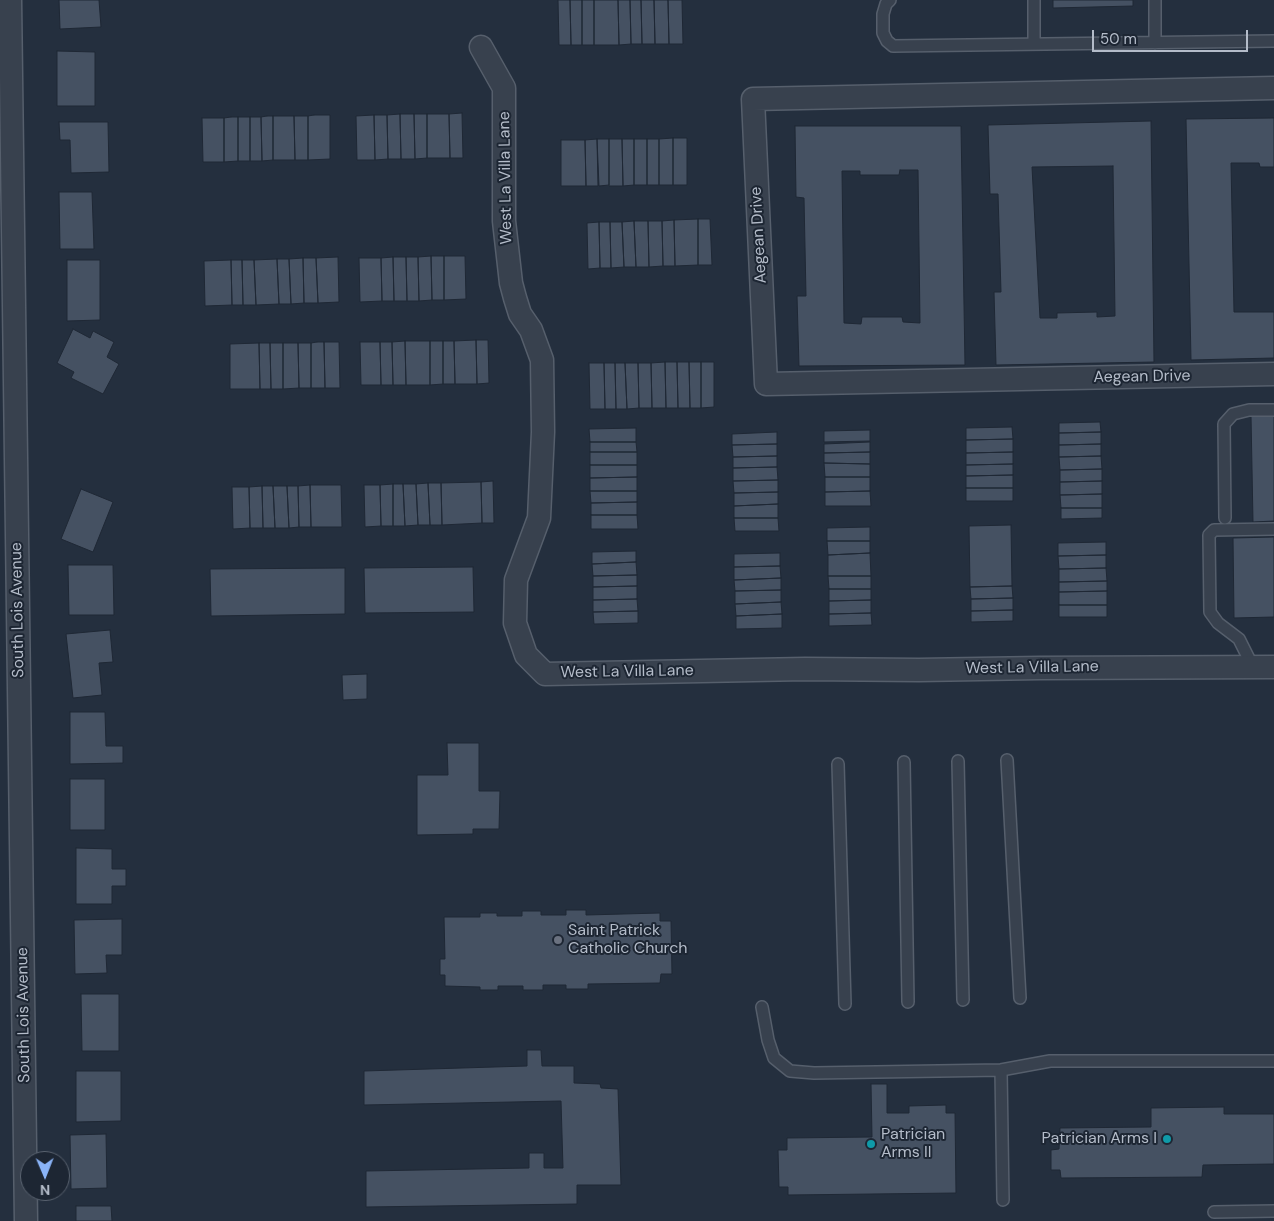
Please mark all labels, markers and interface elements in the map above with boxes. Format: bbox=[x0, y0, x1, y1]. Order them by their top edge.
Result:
scale bar bbox=[1094, 20, 1250, 52]
text: 50 m bbox=[1100, 29, 1137, 49]
street label: West La Villa Lane bbox=[495, 111, 517, 245]
street label: Aegean Drive bbox=[747, 186, 771, 284]
street label: Aegean Drive bbox=[1093, 367, 1191, 387]
street label: South Lois Avenue bbox=[7, 542, 29, 678]
street label: West La Villa Lane bbox=[965, 657, 1099, 679]
street label: West La Villa Lane bbox=[560, 661, 694, 683]
place label: Saint Patrick Catholic Church bbox=[568, 921, 688, 959]
marker: Saint Patrick Catholic Church bbox=[552, 934, 564, 946]
street label: South Lois Avenue bbox=[13, 947, 35, 1083]
place label: Patrician Arms II bbox=[881, 1125, 945, 1163]
place label: Patrician Arms I bbox=[1042, 1129, 1157, 1149]
marker: Patrician Arms I bbox=[1161, 1133, 1173, 1145]
marker: Patrician Arms II bbox=[865, 1138, 877, 1150]
north arrow bbox=[20, 1151, 70, 1201]
text: N bbox=[40, 1181, 51, 1199]

